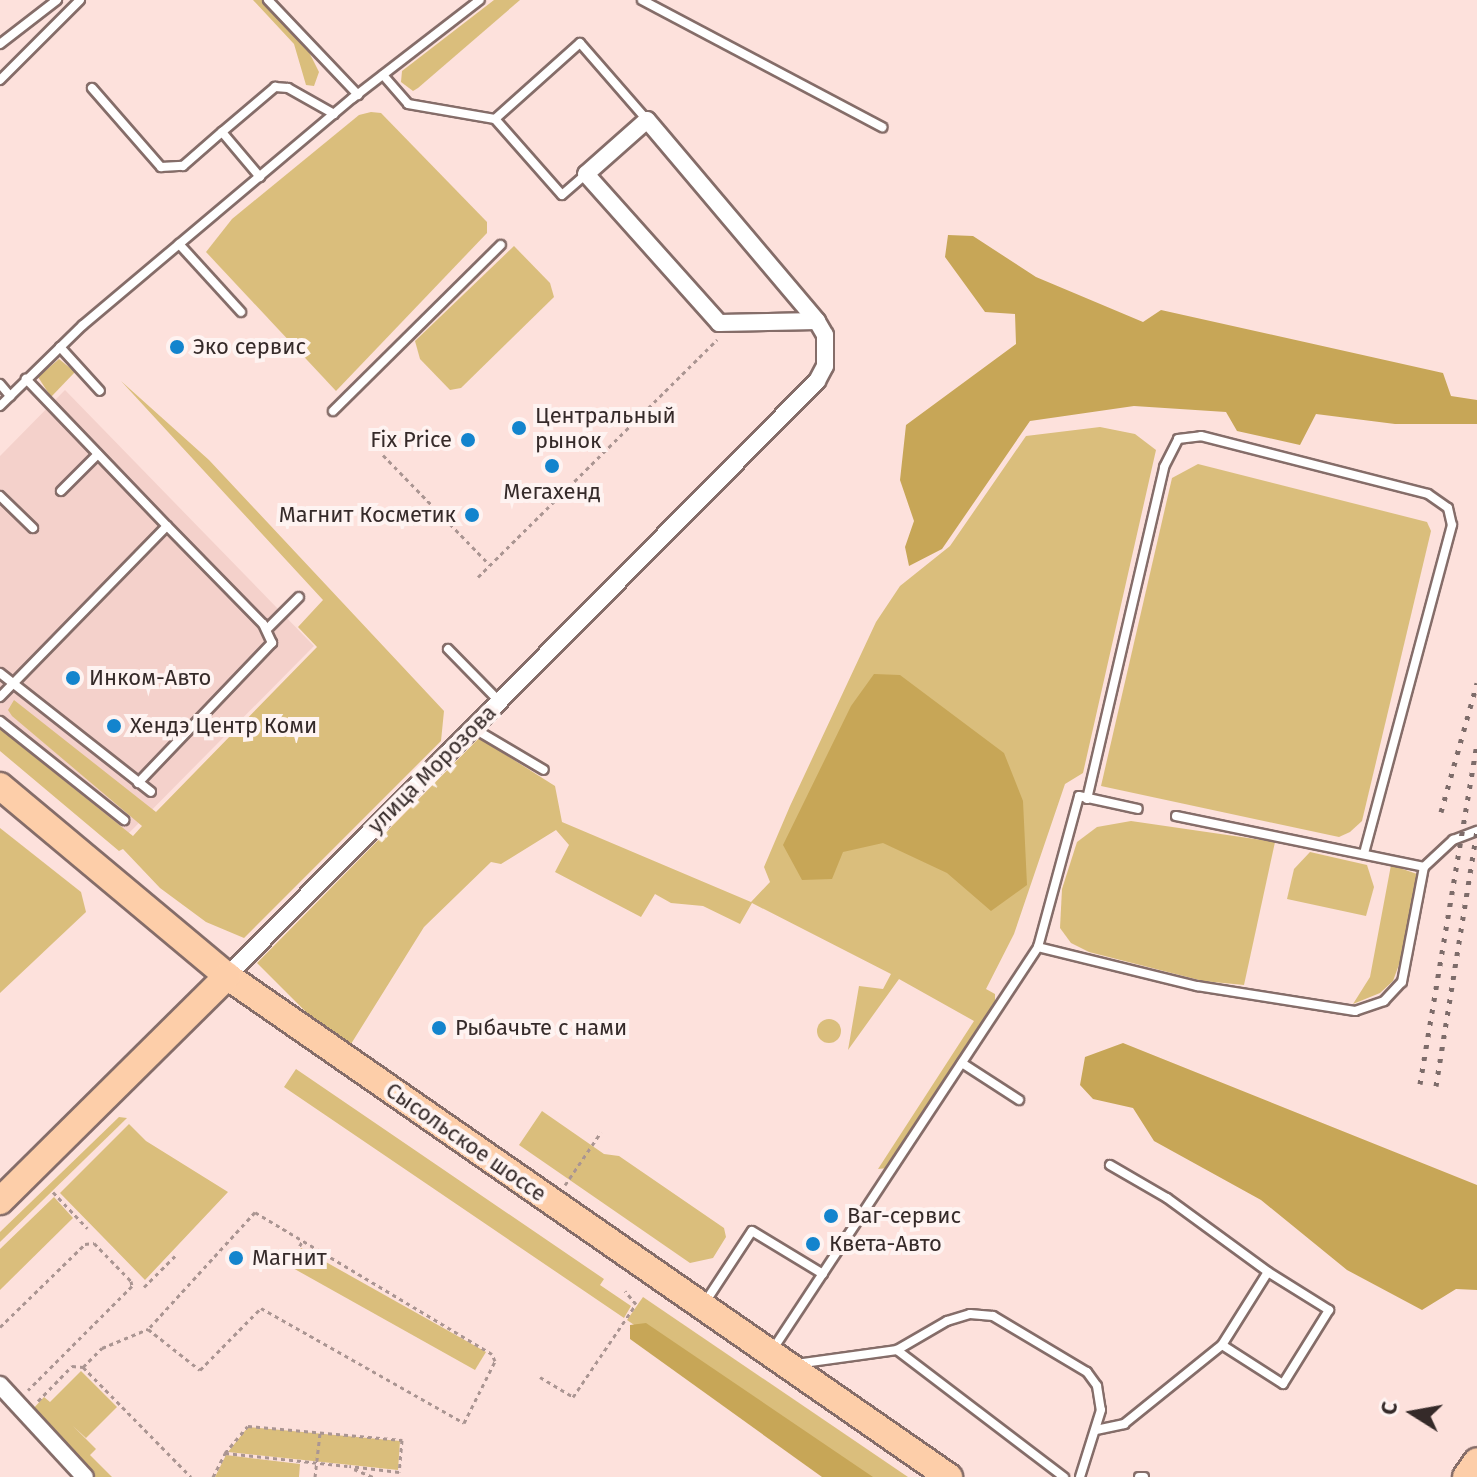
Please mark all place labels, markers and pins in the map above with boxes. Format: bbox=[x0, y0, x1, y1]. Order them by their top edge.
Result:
place label: Эко сервис bbox=[193, 334, 306, 360]
marker: Эко сервис bbox=[168, 338, 186, 356]
place label: Центральный рынок bbox=[535, 402, 676, 454]
marker: Центральный рынок bbox=[510, 419, 528, 437]
place label: Fix Price bbox=[370, 427, 452, 453]
marker: Fix Price bbox=[459, 431, 477, 449]
marker: Мегахенд bbox=[543, 457, 561, 475]
place label: Мегахенд bbox=[503, 479, 601, 505]
place label: Магнит Косметик bbox=[279, 502, 456, 528]
marker: Магнит Косметик bbox=[463, 506, 481, 524]
place label: Инком-Авто bbox=[89, 665, 211, 691]
marker: Инком-Авто bbox=[64, 669, 82, 687]
place label: Хендэ Центр Коми bbox=[130, 713, 317, 739]
marker: Хендэ Центр Коми bbox=[105, 717, 123, 735]
place label: Рыбачьте с нами bbox=[455, 1015, 627, 1041]
marker: Рыбачьте с нами bbox=[430, 1019, 448, 1037]
place label: Ваг-сервис bbox=[847, 1203, 961, 1229]
marker: Ваг-сервис bbox=[822, 1207, 840, 1225]
place label: Квета-Авто bbox=[829, 1231, 942, 1257]
marker: Квета-Авто bbox=[804, 1235, 822, 1253]
place label: Магнит bbox=[252, 1245, 327, 1271]
marker: Магнит bbox=[227, 1249, 245, 1267]

